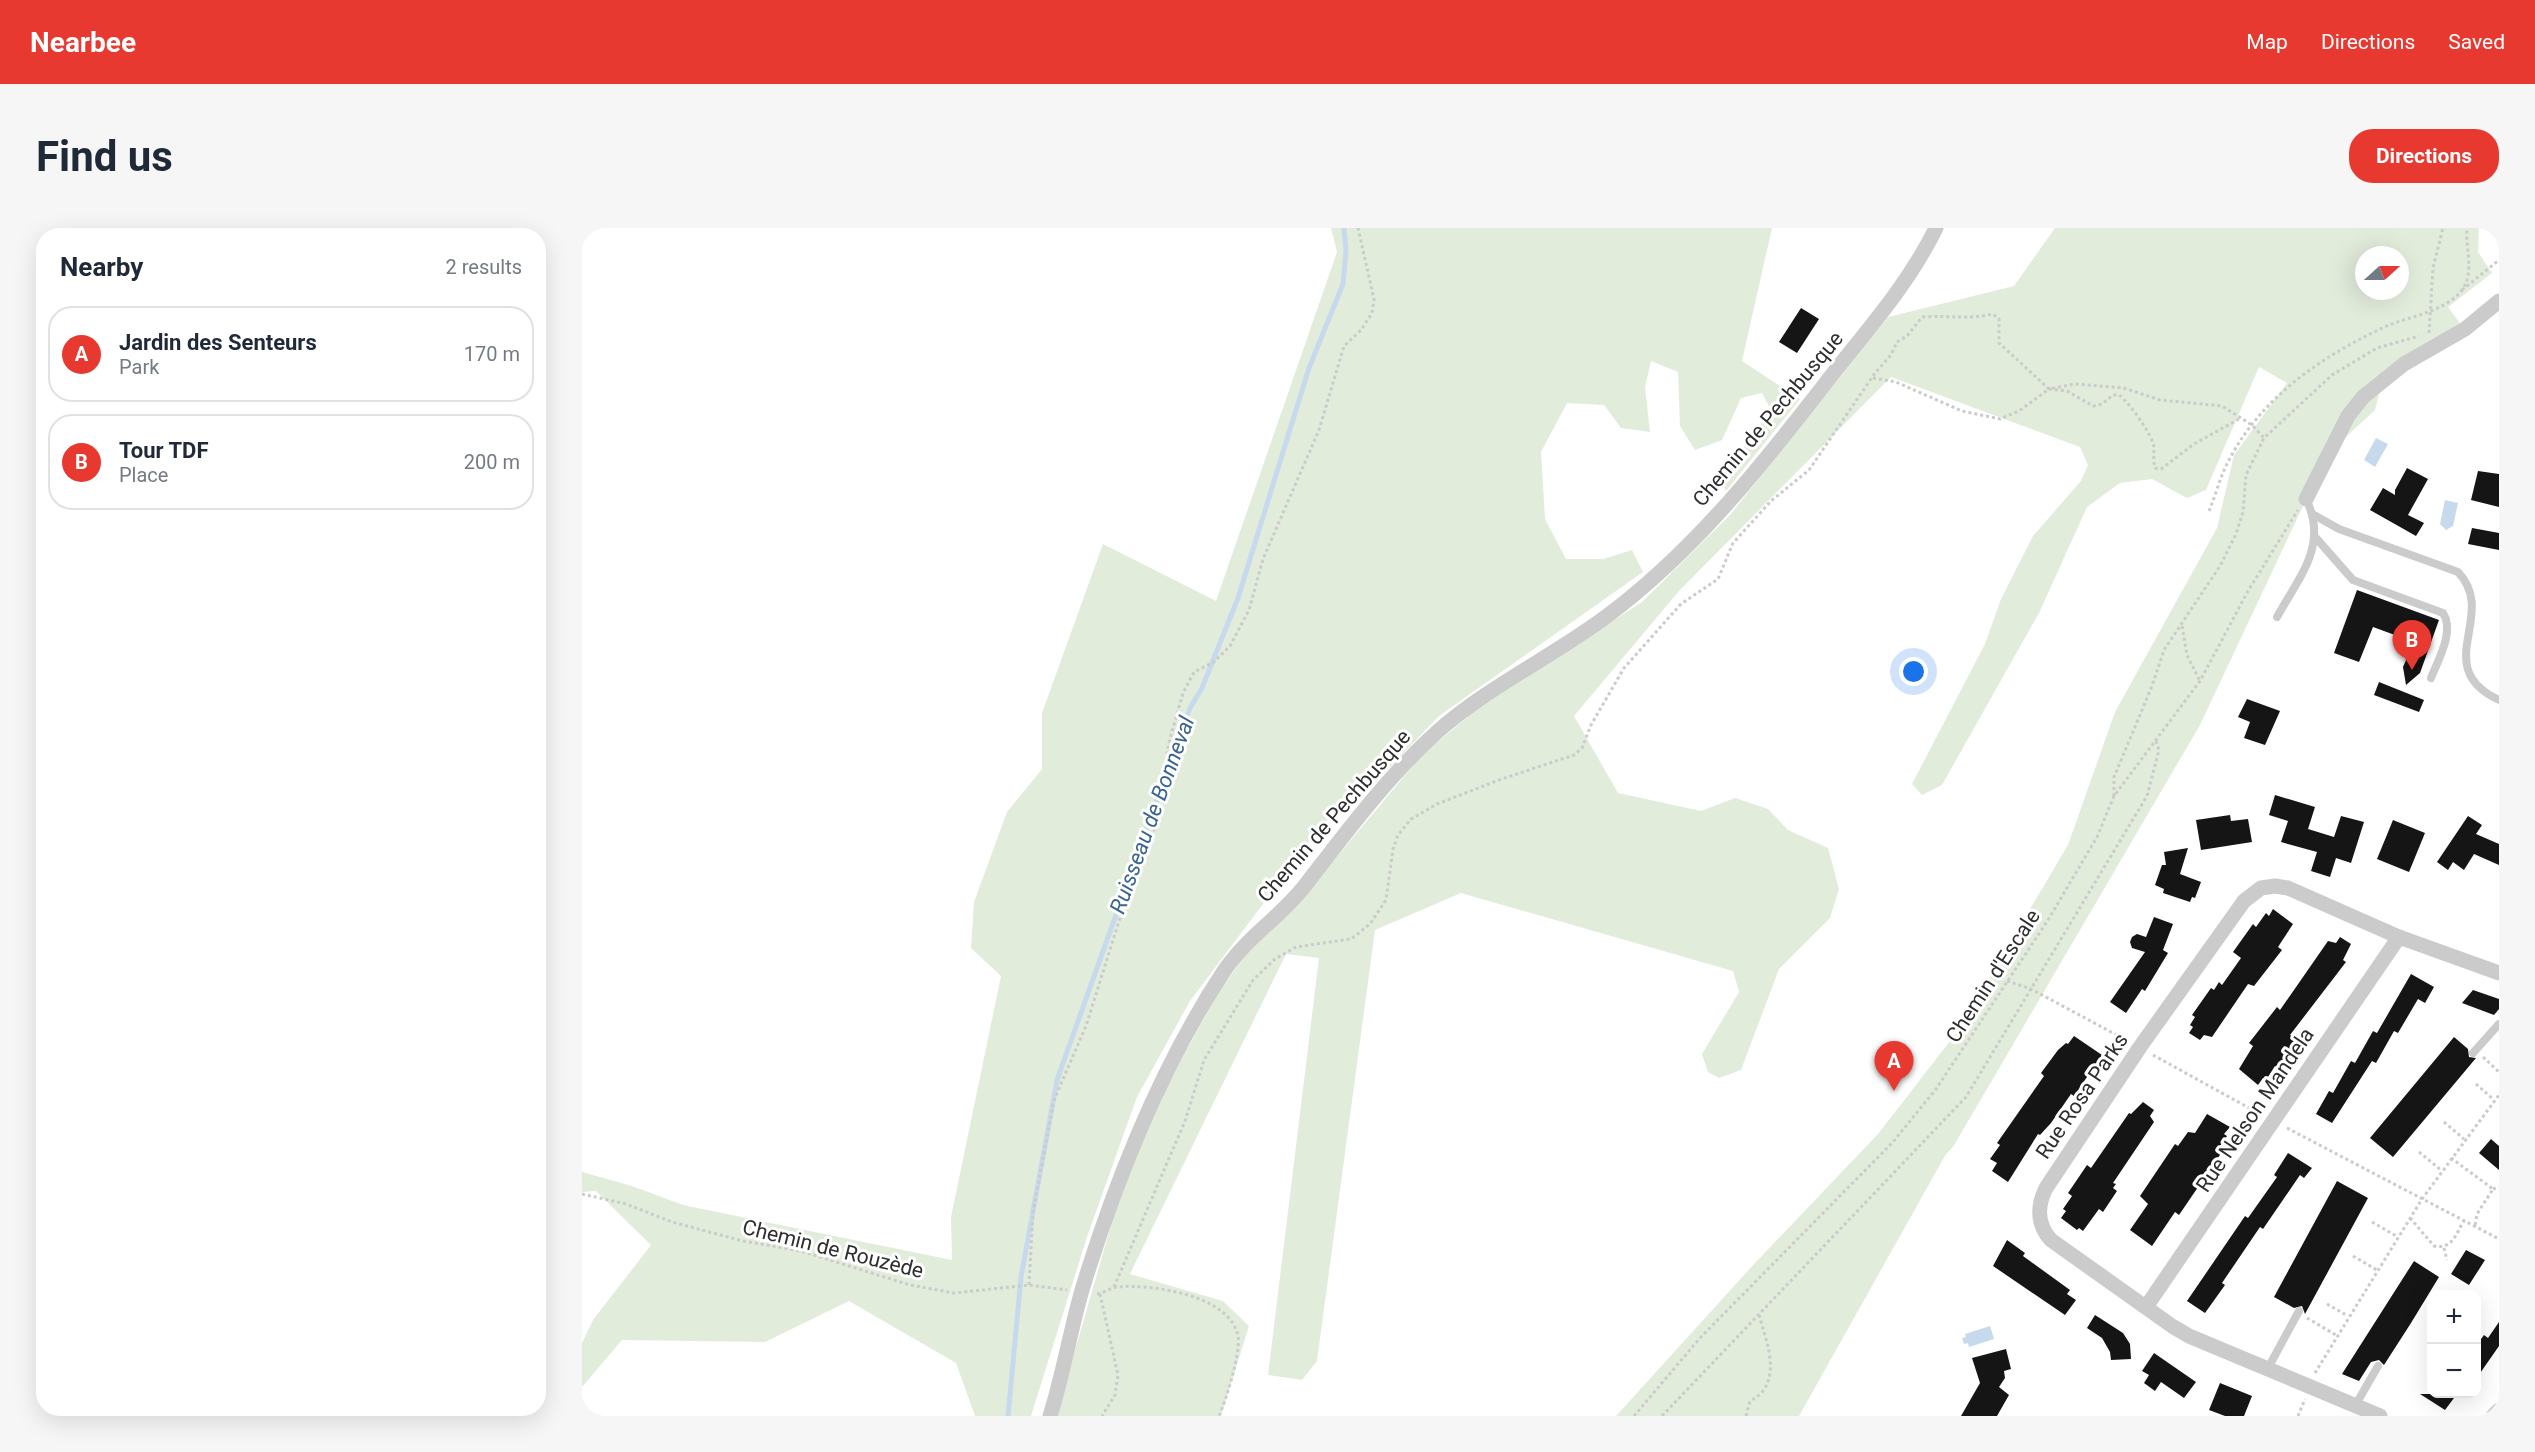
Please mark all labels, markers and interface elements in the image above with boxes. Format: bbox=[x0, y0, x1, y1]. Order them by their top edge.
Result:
text: Nearbee bbox=[30, 26, 136, 59]
text: Map bbox=[2246, 30, 2288, 54]
text: Directions bbox=[2321, 30, 2415, 54]
text: Saved bbox=[2448, 30, 2505, 54]
button: Directions bbox=[2349, 129, 2499, 183]
text: Find us bbox=[36, 132, 173, 181]
north arrow bbox=[2355, 246, 2409, 300]
text: Nearby bbox=[60, 252, 143, 282]
text: 2 results bbox=[446, 255, 522, 279]
street label: Chemin de Pechbusque bbox=[1688, 327, 1848, 511]
text: Jardin des Senteurs bbox=[119, 330, 317, 355]
text: A bbox=[75, 342, 88, 366]
text: 170 m bbox=[464, 342, 520, 366]
text: Park bbox=[119, 355, 159, 379]
text: Tour TDF bbox=[119, 438, 208, 463]
text: B bbox=[75, 450, 88, 474]
text: 200 m bbox=[464, 450, 520, 474]
text: Place bbox=[119, 463, 168, 487]
pin: B bbox=[2392, 620, 2432, 670]
your location bbox=[1899, 657, 1928, 686]
water label: Ruisseau de Bonneval bbox=[1105, 712, 1200, 917]
street label: Chemin de Pechbusque bbox=[1253, 725, 1415, 907]
street label: Chemin d'Escale bbox=[1941, 905, 2045, 1047]
street label: Rue Nelson Mandela bbox=[2191, 1023, 2319, 1197]
street label: Rue Rosa Parks bbox=[2031, 1029, 2133, 1163]
pin: A bbox=[1874, 1042, 1914, 1091]
street label: Chemin de Rouzède bbox=[740, 1215, 926, 1283]
map controls bbox=[2427, 1290, 2481, 1398]
button: + bbox=[2427, 1290, 2481, 1344]
button: − bbox=[2427, 1344, 2481, 1398]

